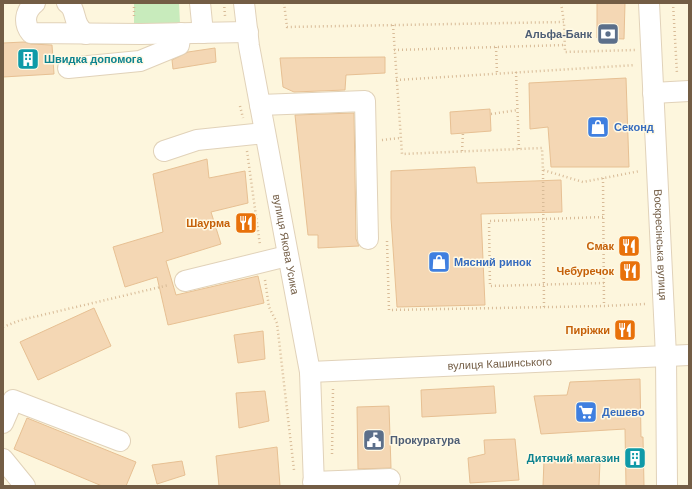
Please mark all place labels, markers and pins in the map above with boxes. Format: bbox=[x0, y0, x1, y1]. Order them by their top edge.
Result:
bank icon: Альфа-Банк bbox=[595, 21, 621, 47]
place label: Альфа-Банк bbox=[525, 28, 592, 40]
building icon: Швидка допомога bbox=[15, 46, 41, 72]
place label: Швидка допомога bbox=[44, 53, 143, 65]
shop icon: Секонд bbox=[585, 114, 611, 140]
place label: Секонд bbox=[614, 121, 654, 133]
restaurant icon: Шаурма bbox=[233, 210, 259, 236]
place label: Шаурма bbox=[186, 217, 231, 229]
restaurant icon: Смак bbox=[616, 233, 642, 259]
place label: Смак bbox=[586, 240, 614, 252]
shop icon: Мясний ринок bbox=[426, 249, 452, 275]
place label: Мясний ринок bbox=[454, 256, 532, 268]
restaurant icon: Чебуречок bbox=[617, 258, 643, 284]
place label: Чебуречок bbox=[557, 265, 614, 277]
restaurant icon: Пиріжки bbox=[612, 317, 638, 343]
place label: Пиріжки bbox=[565, 324, 610, 336]
supermarket icon: Дешево bbox=[573, 399, 599, 425]
place label: Дешево bbox=[602, 406, 645, 418]
public building icon: Прокуратура bbox=[361, 427, 387, 453]
place label: Прокуратура bbox=[390, 434, 461, 446]
building icon: Дитячий магазин bbox=[622, 445, 648, 471]
place label: Дитячий магазин bbox=[527, 452, 620, 464]

